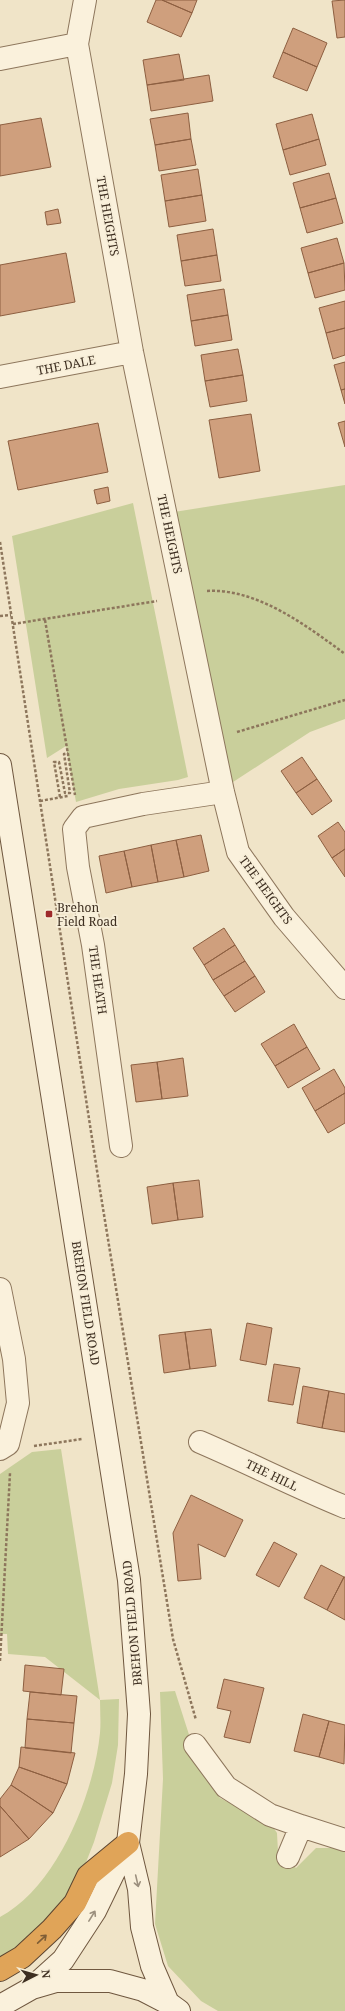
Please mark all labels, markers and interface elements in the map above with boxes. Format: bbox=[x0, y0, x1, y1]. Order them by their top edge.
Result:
street label: THE HEIGHTS bbox=[93, 175, 123, 257]
street label: THE DALE bbox=[35, 351, 97, 379]
street label: THE HEIGHTS bbox=[153, 493, 187, 575]
street label: THE HEIGHTS bbox=[235, 852, 297, 928]
place label: Brehon Field Road bbox=[57, 899, 118, 930]
marker: Brehon Field Road bbox=[44, 909, 54, 919]
street label: THE HEATH bbox=[85, 945, 111, 1016]
street label: BREHON FIELD ROAD bbox=[68, 1240, 104, 1367]
street label: THE HILL bbox=[243, 1455, 301, 1495]
street label: BREHON FIELD ROAD bbox=[118, 1559, 146, 1686]
one-way arrow bbox=[134, 1875, 141, 1888]
one-way arrow bbox=[88, 1911, 96, 1922]
one-way arrow bbox=[37, 1934, 47, 1943]
north arrow bbox=[16, 1955, 56, 1995]
text: N bbox=[39, 1969, 54, 1979]

